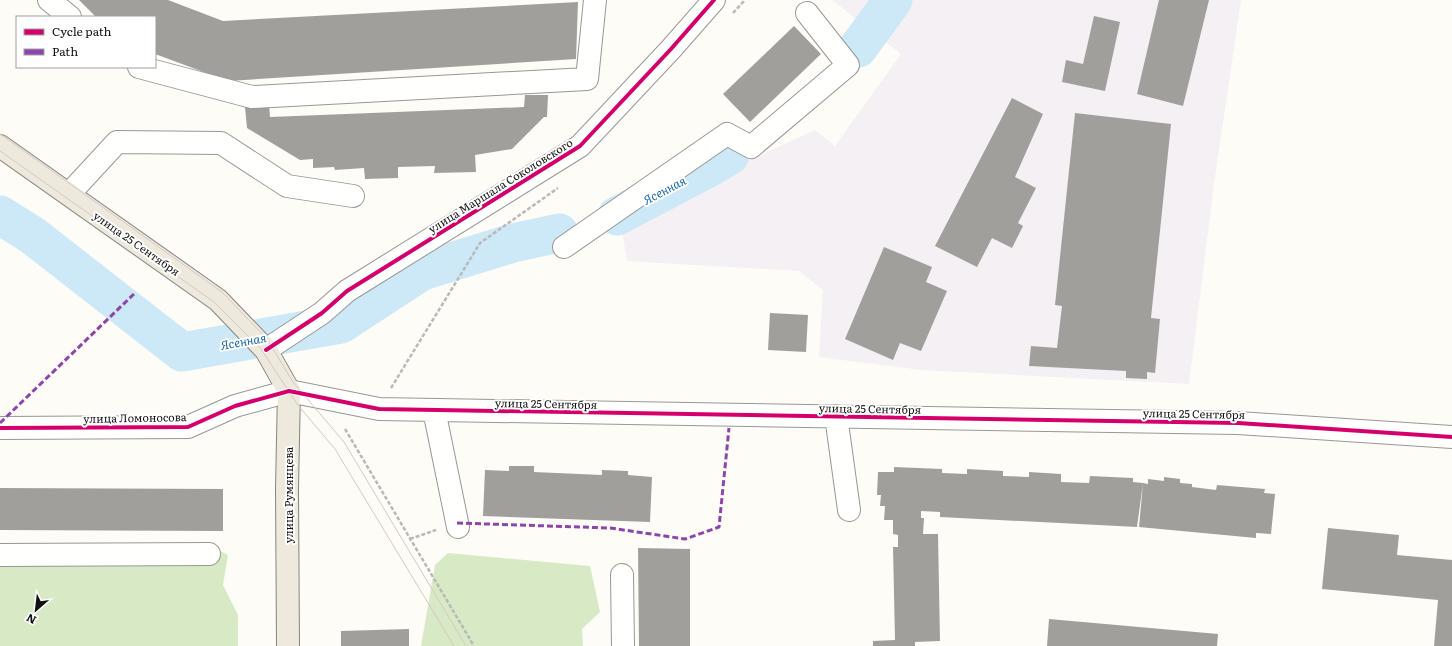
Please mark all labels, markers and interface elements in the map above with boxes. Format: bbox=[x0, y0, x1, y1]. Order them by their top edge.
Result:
legend bbox=[16, 16, 156, 68]
text: Cycle path bbox=[52, 22, 112, 40]
text: Path bbox=[52, 42, 78, 60]
street label: улица Маршала Соколовского bbox=[425, 134, 575, 236]
water label: Ясенная bbox=[639, 171, 689, 209]
street label: улица 25 Сентября bbox=[90, 207, 184, 279]
water label: Ясенная bbox=[219, 328, 268, 354]
street label: улица 25 Сентября bbox=[495, 394, 598, 412]
street label: улица 25 Сентября bbox=[819, 399, 922, 417]
street label: улица 25 Сентября bbox=[1143, 404, 1246, 422]
street label: улица Ломоносова bbox=[83, 408, 187, 426]
street label: улица Румянцева bbox=[280, 447, 296, 543]
north arrow bbox=[16, 590, 56, 630]
text: N bbox=[23, 610, 39, 629]

